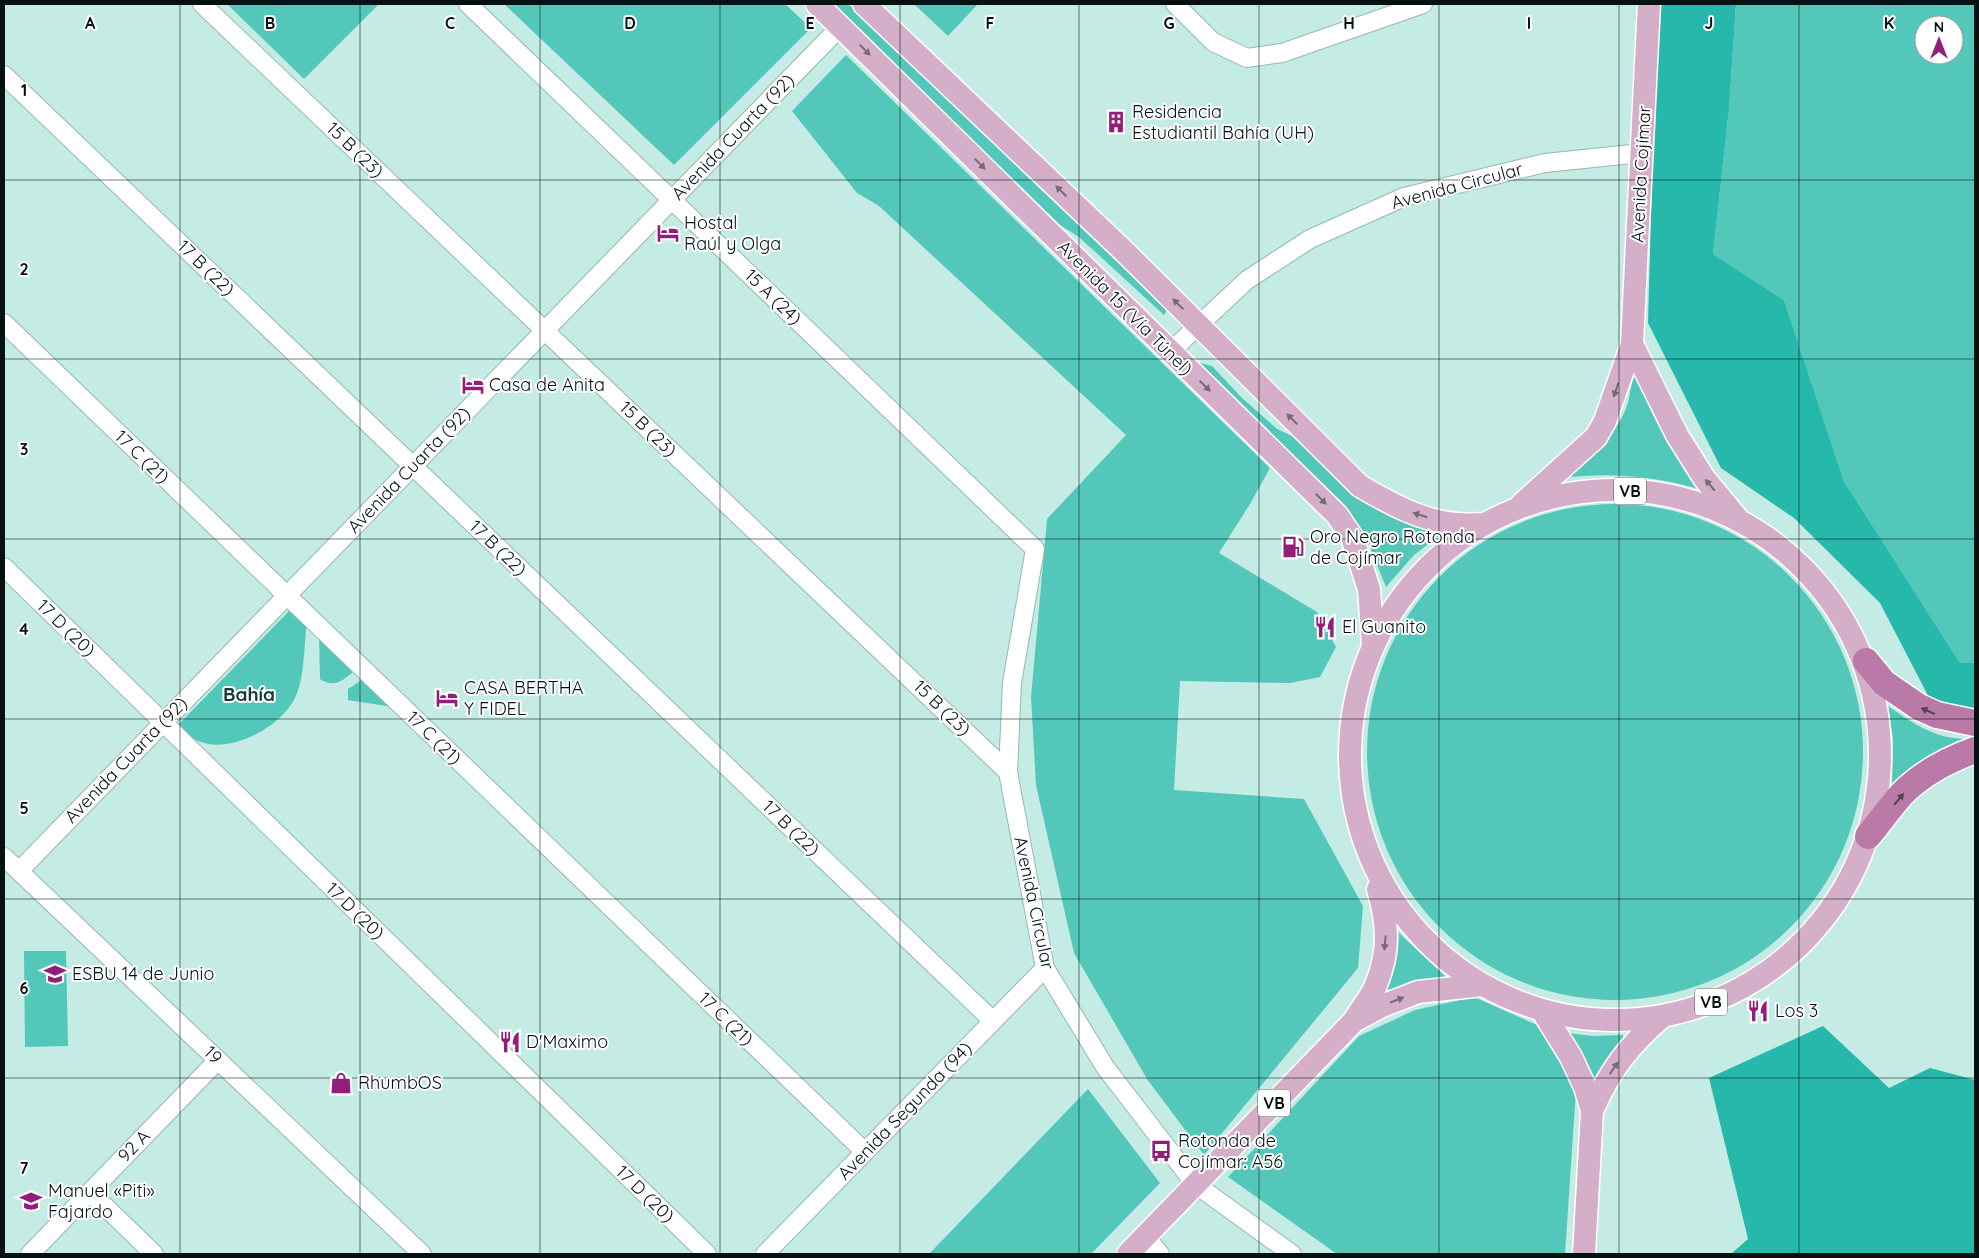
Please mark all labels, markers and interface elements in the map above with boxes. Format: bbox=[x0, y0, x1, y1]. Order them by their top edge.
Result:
text: A bbox=[85, 13, 96, 33]
text: B bbox=[265, 13, 275, 33]
text: C bbox=[445, 13, 455, 33]
text: D bbox=[624, 13, 636, 33]
text: E bbox=[805, 13, 815, 33]
text: F bbox=[986, 13, 995, 33]
text: G bbox=[1163, 13, 1175, 33]
text: H bbox=[1343, 13, 1355, 33]
text: I bbox=[1527, 13, 1531, 33]
text: J bbox=[1705, 13, 1713, 33]
text: K bbox=[1884, 13, 1894, 33]
north arrow bbox=[1914, 15, 1964, 65]
text: N bbox=[1934, 18, 1944, 36]
one-way arrow bbox=[858, 44, 870, 56]
street label: Avenida Cuarta (92) bbox=[666, 69, 799, 205]
text: 1 bbox=[21, 80, 27, 100]
place label: Residencia Estudiantil Bahía (UH) bbox=[1132, 100, 1314, 144]
street label: Avenida Cojímar bbox=[1625, 105, 1656, 243]
building icon: Residencia Estudiantil Bahía (UH) bbox=[1103, 109, 1129, 135]
street label: 15 B (23) bbox=[322, 117, 389, 183]
street label: Avenida Circular bbox=[1388, 157, 1525, 214]
one-way arrow bbox=[974, 158, 986, 170]
one-way arrow bbox=[1055, 185, 1067, 197]
place label: Hostal Raúl y Olga bbox=[684, 211, 781, 255]
hotel icon: Hostal Raúl y Olga bbox=[655, 220, 681, 246]
street label: 17 B (22) bbox=[173, 235, 240, 301]
street label: Avenida 15 (Vía Túnel) bbox=[1053, 235, 1198, 380]
text: 2 bbox=[19, 259, 29, 279]
street label: 15 A (24) bbox=[740, 264, 807, 329]
one-way arrow bbox=[1172, 298, 1184, 310]
hotel icon: Casa de Anita bbox=[460, 372, 486, 398]
place label: Casa de Anita bbox=[489, 373, 605, 396]
one-way arrow bbox=[1198, 380, 1210, 392]
one-way arrow bbox=[1612, 383, 1620, 398]
street label: 15 B (23) bbox=[615, 396, 682, 462]
street label: Avenida Cuarta (92) bbox=[342, 402, 475, 538]
one-way arrow bbox=[1286, 413, 1298, 425]
street label: 17 C (21) bbox=[110, 425, 175, 488]
text: 3 bbox=[20, 439, 28, 459]
road number: VB bbox=[1614, 478, 1646, 504]
one-way arrow bbox=[1704, 479, 1715, 492]
one-way arrow bbox=[1315, 493, 1327, 505]
one-way arrow bbox=[1413, 511, 1428, 518]
street label: 17 B (22) bbox=[465, 515, 532, 581]
place label: Oro Negro Rotonda de Cojímar bbox=[1310, 525, 1475, 569]
fuel station icon: Oro Negro Rotonda de Cojímar bbox=[1280, 534, 1306, 560]
street label: 17 D (20) bbox=[32, 594, 101, 661]
restaurant icon: El Guanito bbox=[1312, 614, 1338, 640]
place label: El Guanito bbox=[1342, 615, 1426, 638]
text: 4 bbox=[19, 619, 29, 639]
street label: 15 B (23) bbox=[909, 675, 976, 741]
place label: CASA BERTHA Y FIDEL bbox=[464, 676, 584, 720]
district label: Bahía bbox=[223, 682, 275, 706]
hotel icon: CASA BERTHA Y FIDEL bbox=[434, 685, 460, 711]
street label: Avenida Cuarta (92) bbox=[59, 692, 192, 828]
street label: 17 C (21) bbox=[402, 706, 467, 769]
one-way arrow bbox=[1921, 707, 1935, 715]
one-way arrow bbox=[1893, 792, 1904, 805]
street label: 17 B (22) bbox=[758, 795, 825, 861]
text: 5 bbox=[19, 798, 29, 818]
street label: Avenida Circular bbox=[1009, 834, 1060, 972]
street label: 17 D (20) bbox=[321, 877, 390, 944]
one-way arrow bbox=[1381, 935, 1389, 951]
school or university icon: ESBU 14 de Junio bbox=[42, 961, 68, 987]
place label: ESBU 14 de Junio bbox=[72, 962, 214, 985]
text: 6 bbox=[20, 978, 29, 998]
street label: 17 C (21) bbox=[694, 987, 759, 1050]
road number: VB bbox=[1695, 989, 1727, 1016]
one-way arrow bbox=[1389, 996, 1404, 1003]
restaurant icon: Los 3 bbox=[1745, 998, 1771, 1024]
place label: Los 3 bbox=[1775, 999, 1818, 1022]
restaurant icon: D'Maximo bbox=[497, 1029, 523, 1055]
place label: D'Maximo bbox=[526, 1030, 608, 1053]
street label: Avenida Segunda (94) bbox=[833, 1037, 977, 1185]
street label: 19 bbox=[199, 1041, 227, 1069]
one-way arrow bbox=[1609, 1062, 1619, 1075]
shop icon: RhumbOS bbox=[328, 1070, 354, 1096]
place label: RhumbOS bbox=[358, 1071, 442, 1094]
road number: VB bbox=[1258, 1090, 1290, 1116]
street label: 92 A bbox=[113, 1124, 155, 1167]
place label: Rotonda de Cojímar: A56 bbox=[1178, 1129, 1283, 1173]
bus stop icon: Rotonda de Cojímar: A56 bbox=[1148, 1138, 1174, 1164]
text: 7 bbox=[20, 1158, 29, 1178]
street label: 17 D (20) bbox=[611, 1160, 680, 1227]
place label: Manuel «Piti» Fajardo bbox=[48, 1179, 154, 1223]
school or university icon: Manuel «Piti» Fajardo bbox=[18, 1188, 44, 1214]

